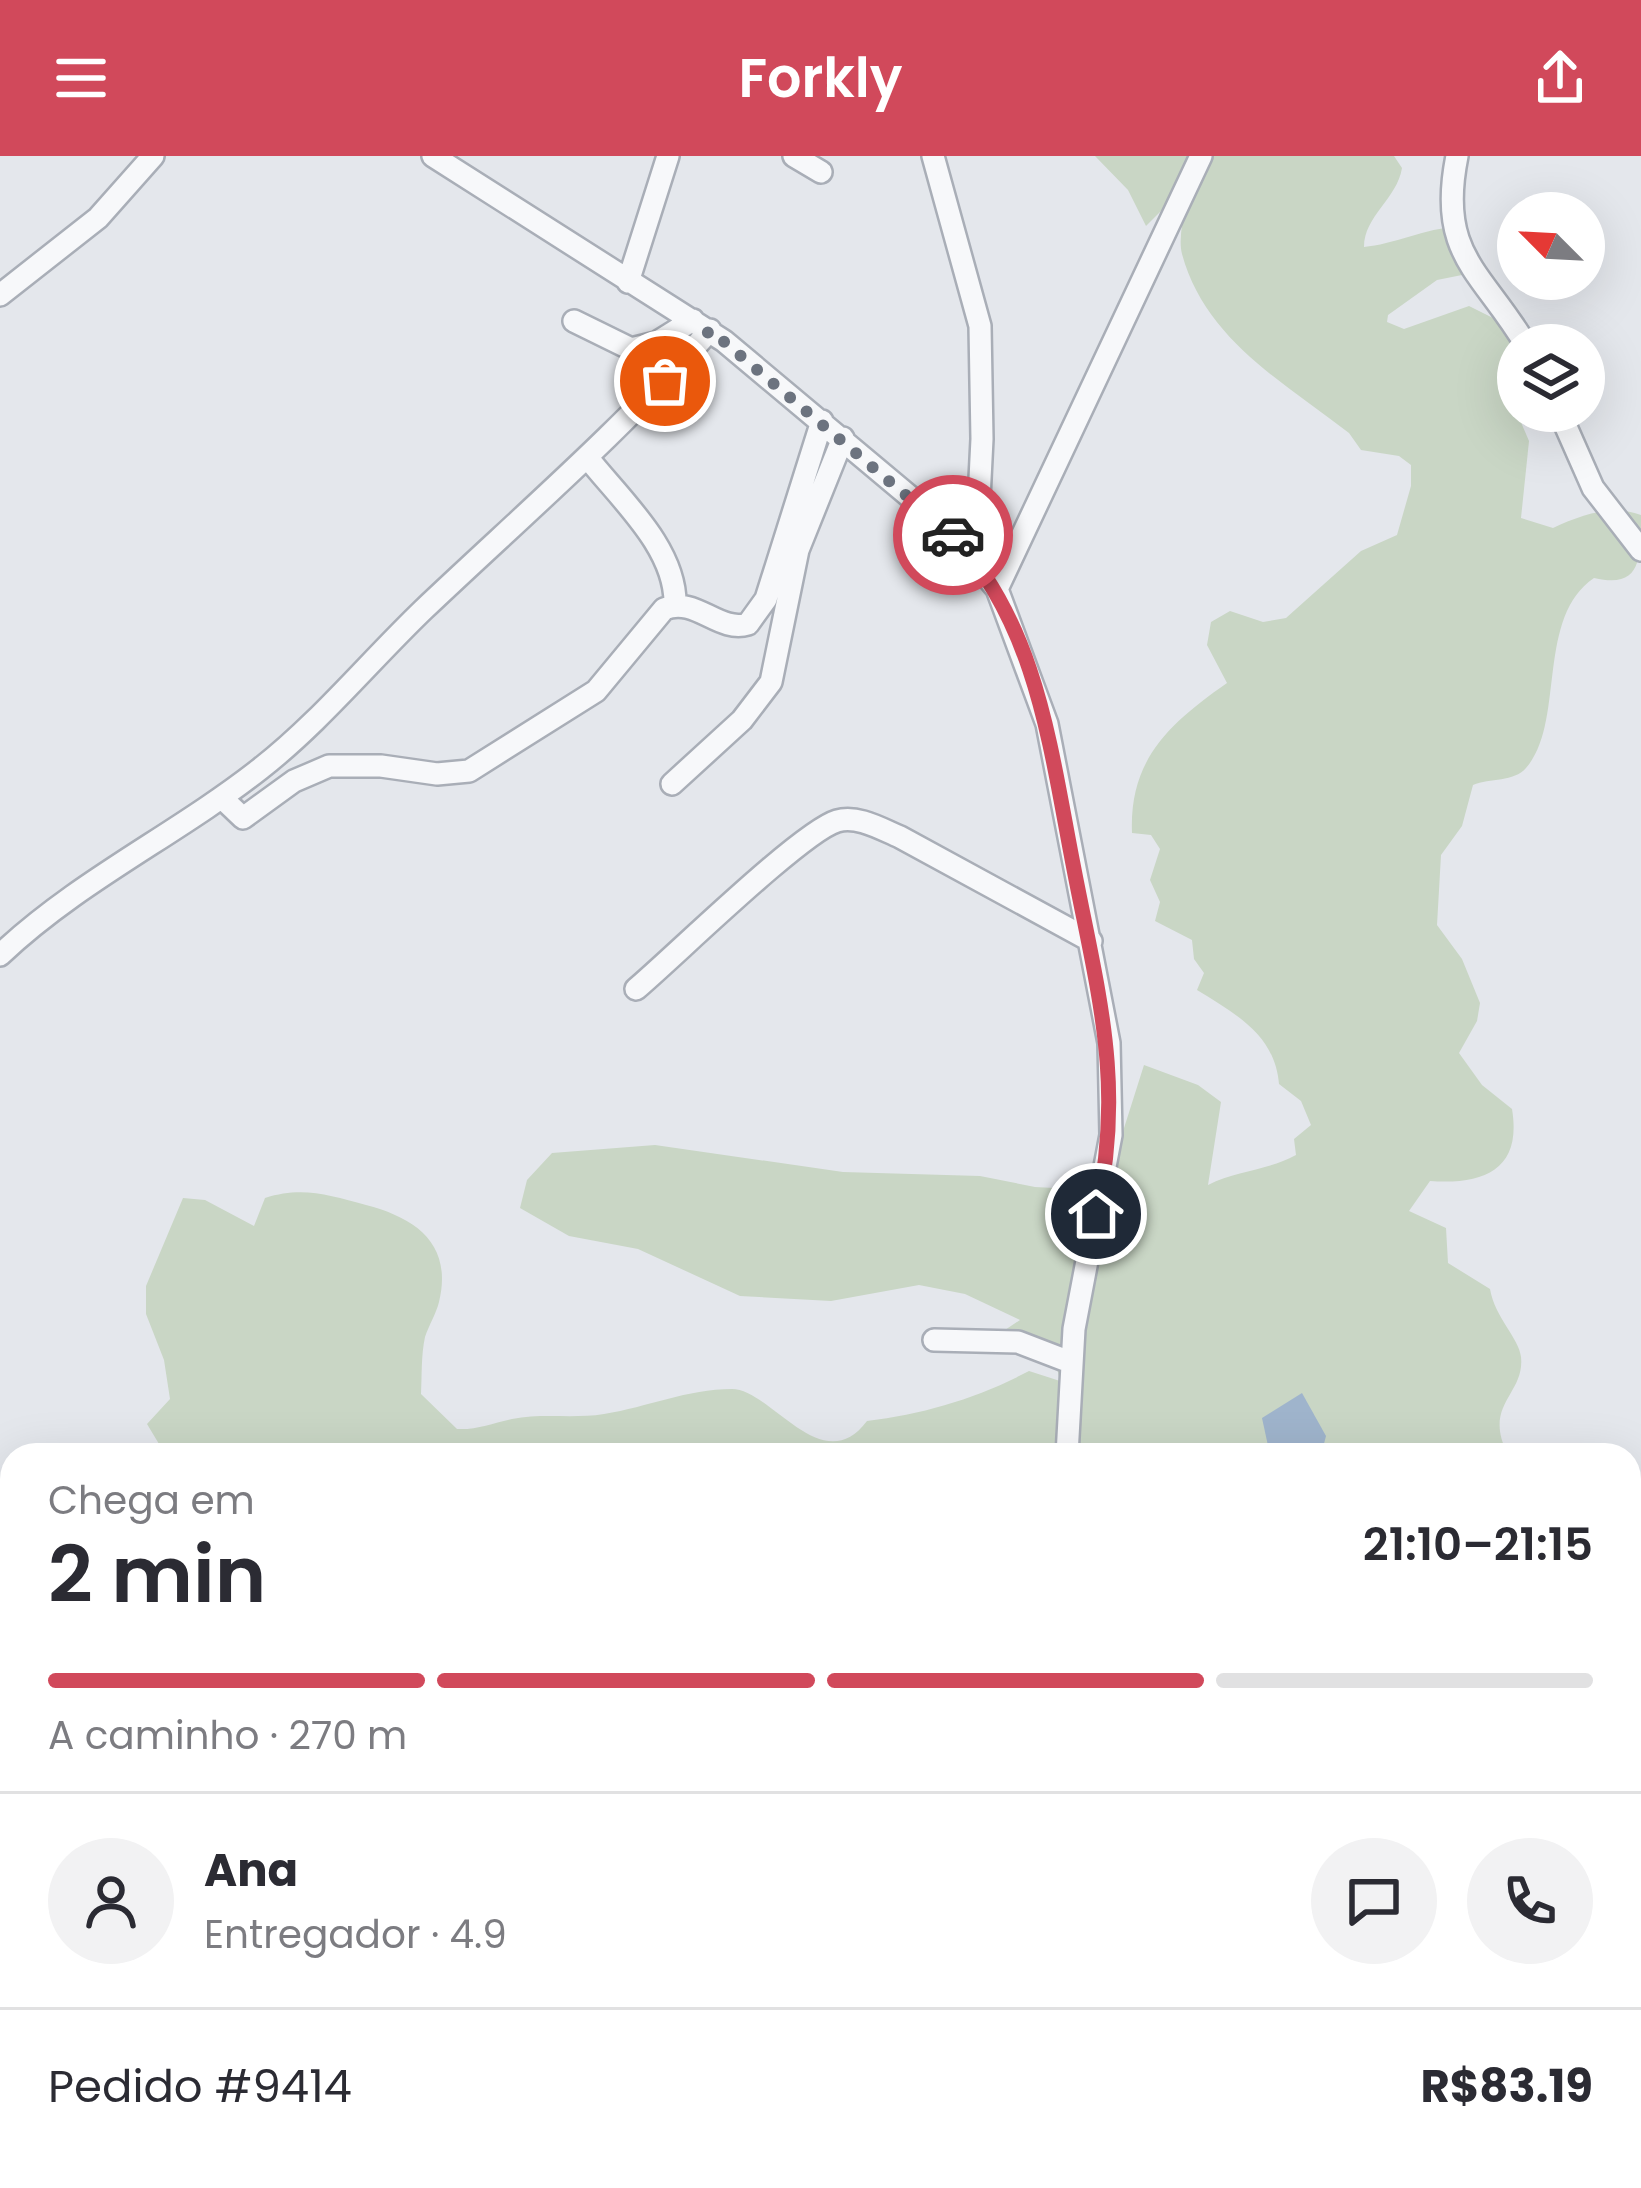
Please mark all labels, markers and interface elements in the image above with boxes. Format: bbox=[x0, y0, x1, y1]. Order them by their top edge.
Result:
text: Forkly bbox=[738, 40, 903, 116]
icon: menu bbox=[48, 45, 114, 111]
icon: share bbox=[1527, 45, 1593, 111]
north arrow bbox=[1497, 192, 1605, 300]
map controls bbox=[1497, 192, 1605, 432]
button: layers bbox=[1497, 324, 1605, 432]
pin bbox=[614, 330, 716, 432]
icon: bag bbox=[632, 348, 698, 414]
courier bbox=[893, 475, 1013, 595]
icon: car bbox=[920, 502, 986, 568]
pin bbox=[1045, 1163, 1147, 1265]
icon: home bbox=[1063, 1181, 1129, 1247]
text: Chega em bbox=[48, 1473, 255, 1528]
text: 21:10–21:15 bbox=[1363, 1513, 1593, 1576]
text: 2 min bbox=[48, 1520, 266, 1629]
text: A caminho · 270 m bbox=[48, 1708, 407, 1763]
button: person bbox=[48, 1838, 174, 1964]
button: chat bbox=[1311, 1838, 1437, 1964]
button: phone bbox=[1467, 1838, 1593, 1964]
text: Ana bbox=[204, 1839, 298, 1902]
text: Entregador · 4.9 bbox=[204, 1907, 507, 1962]
text: Pedido #9414 bbox=[48, 2055, 352, 2118]
text: R$83.19 bbox=[1420, 2055, 1593, 2118]

